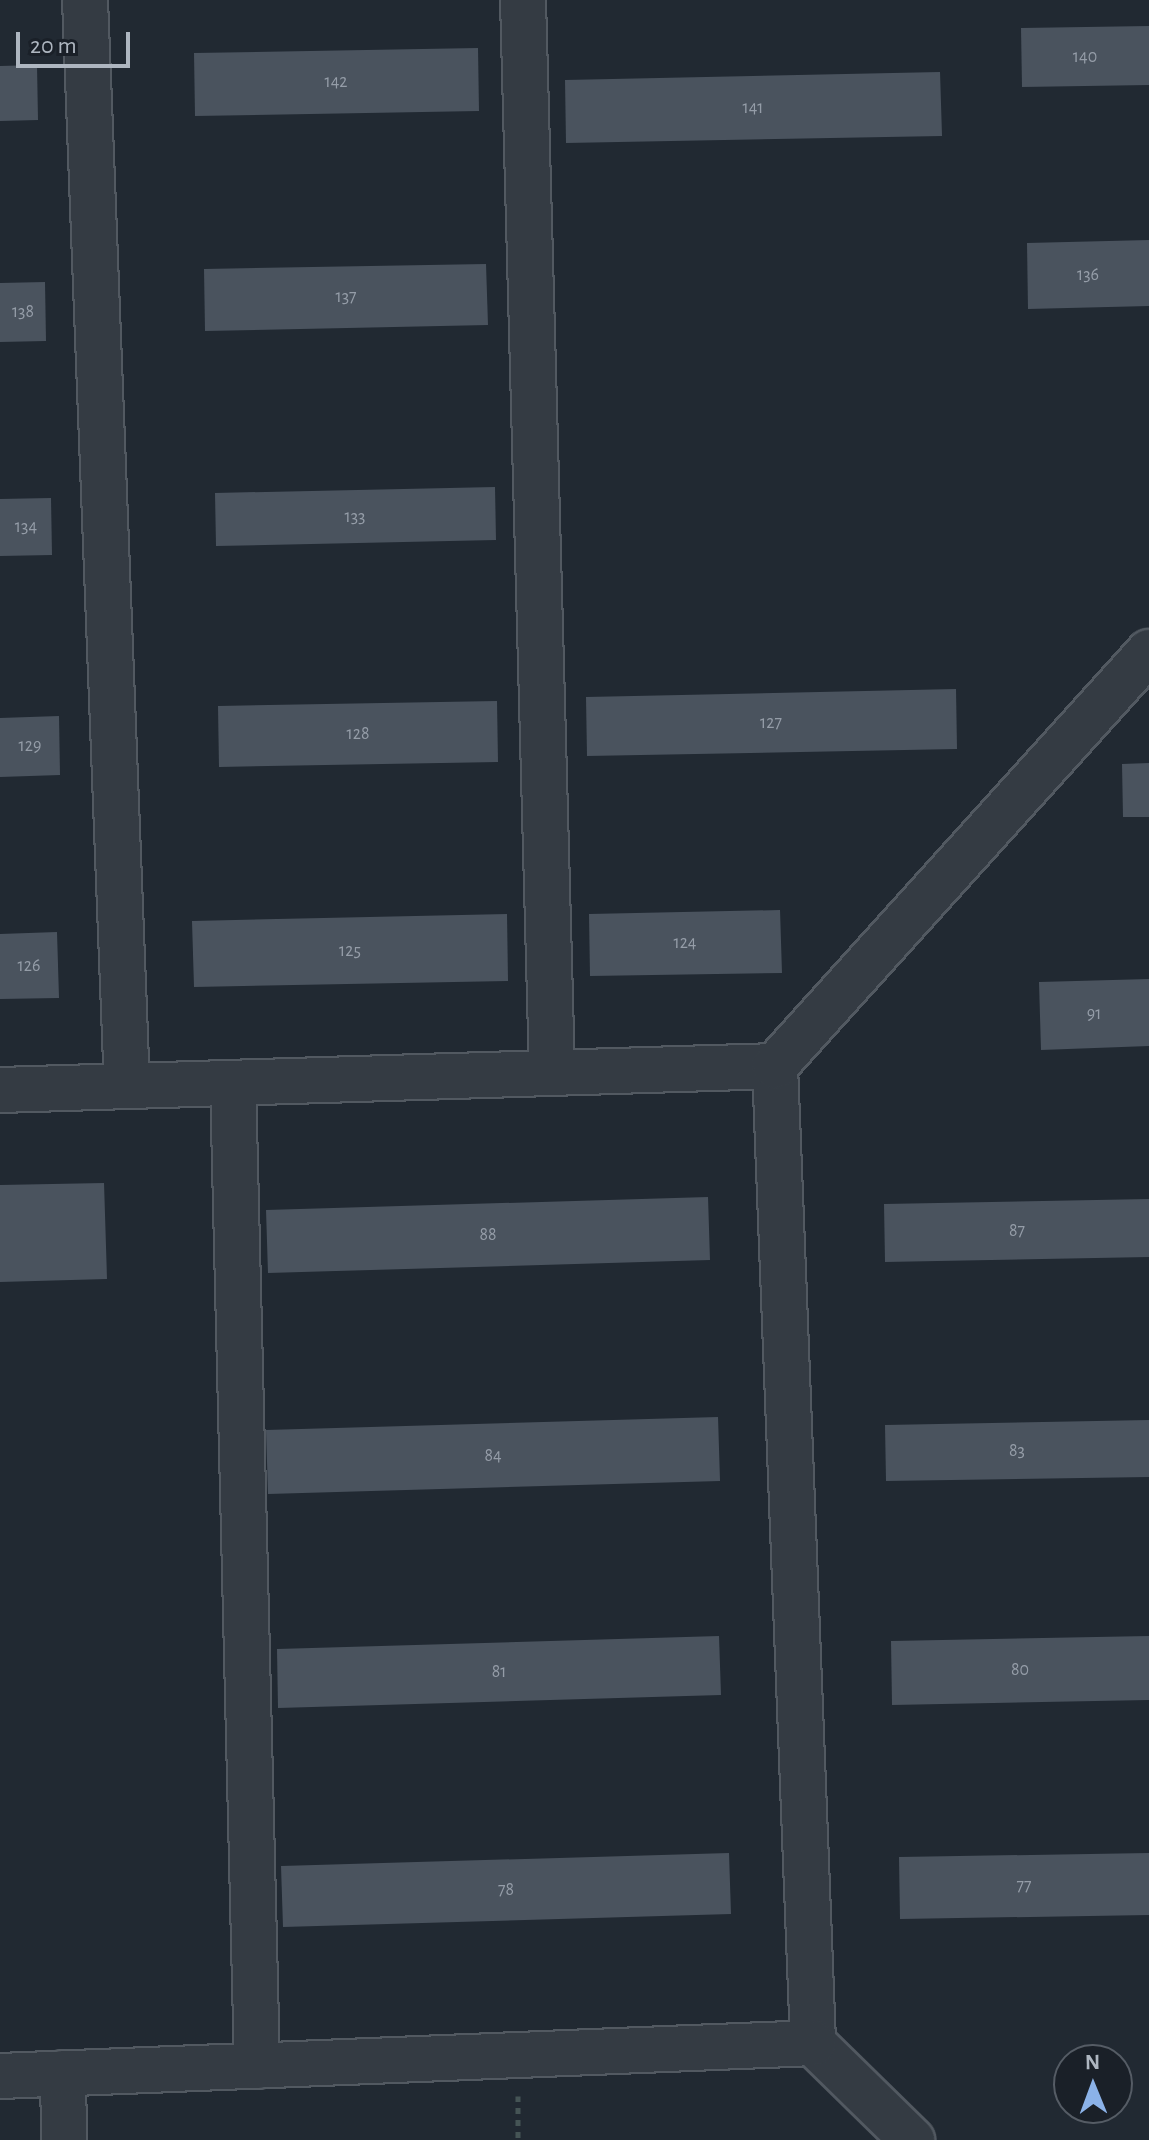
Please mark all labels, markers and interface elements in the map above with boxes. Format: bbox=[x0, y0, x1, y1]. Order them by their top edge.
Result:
scale bar bbox=[20, 16, 134, 66]
text: 20 m bbox=[30, 34, 77, 58]
house number: 140 bbox=[1073, 46, 1097, 68]
house number: 142 bbox=[324, 71, 348, 93]
house number: 141 bbox=[742, 97, 764, 119]
house number: 136 bbox=[1077, 264, 1099, 286]
house number: 137 bbox=[335, 286, 357, 308]
house number: 138 bbox=[12, 301, 34, 323]
house number: 133 bbox=[344, 506, 366, 528]
house number: 134 bbox=[15, 516, 37, 538]
house number: 127 bbox=[760, 712, 782, 734]
house number: 128 bbox=[347, 723, 369, 745]
house number: 129 bbox=[19, 735, 41, 757]
house number: 124 bbox=[673, 932, 697, 954]
house number: 125 bbox=[339, 940, 361, 962]
house number: 126 bbox=[18, 955, 40, 977]
house number: 91 bbox=[1087, 1003, 1101, 1025]
house number: 87 bbox=[1009, 1220, 1025, 1242]
house number: 88 bbox=[479, 1224, 497, 1246]
house number: 83 bbox=[1009, 1440, 1025, 1462]
house number: 84 bbox=[484, 1445, 502, 1467]
house number: 80 bbox=[1011, 1659, 1029, 1681]
house number: 81 bbox=[492, 1661, 506, 1683]
house number: 77 bbox=[1016, 1875, 1032, 1897]
house number: 78 bbox=[498, 1879, 514, 1901]
north arrow bbox=[1053, 2044, 1133, 2124]
text: N bbox=[1085, 2051, 1100, 2073]

